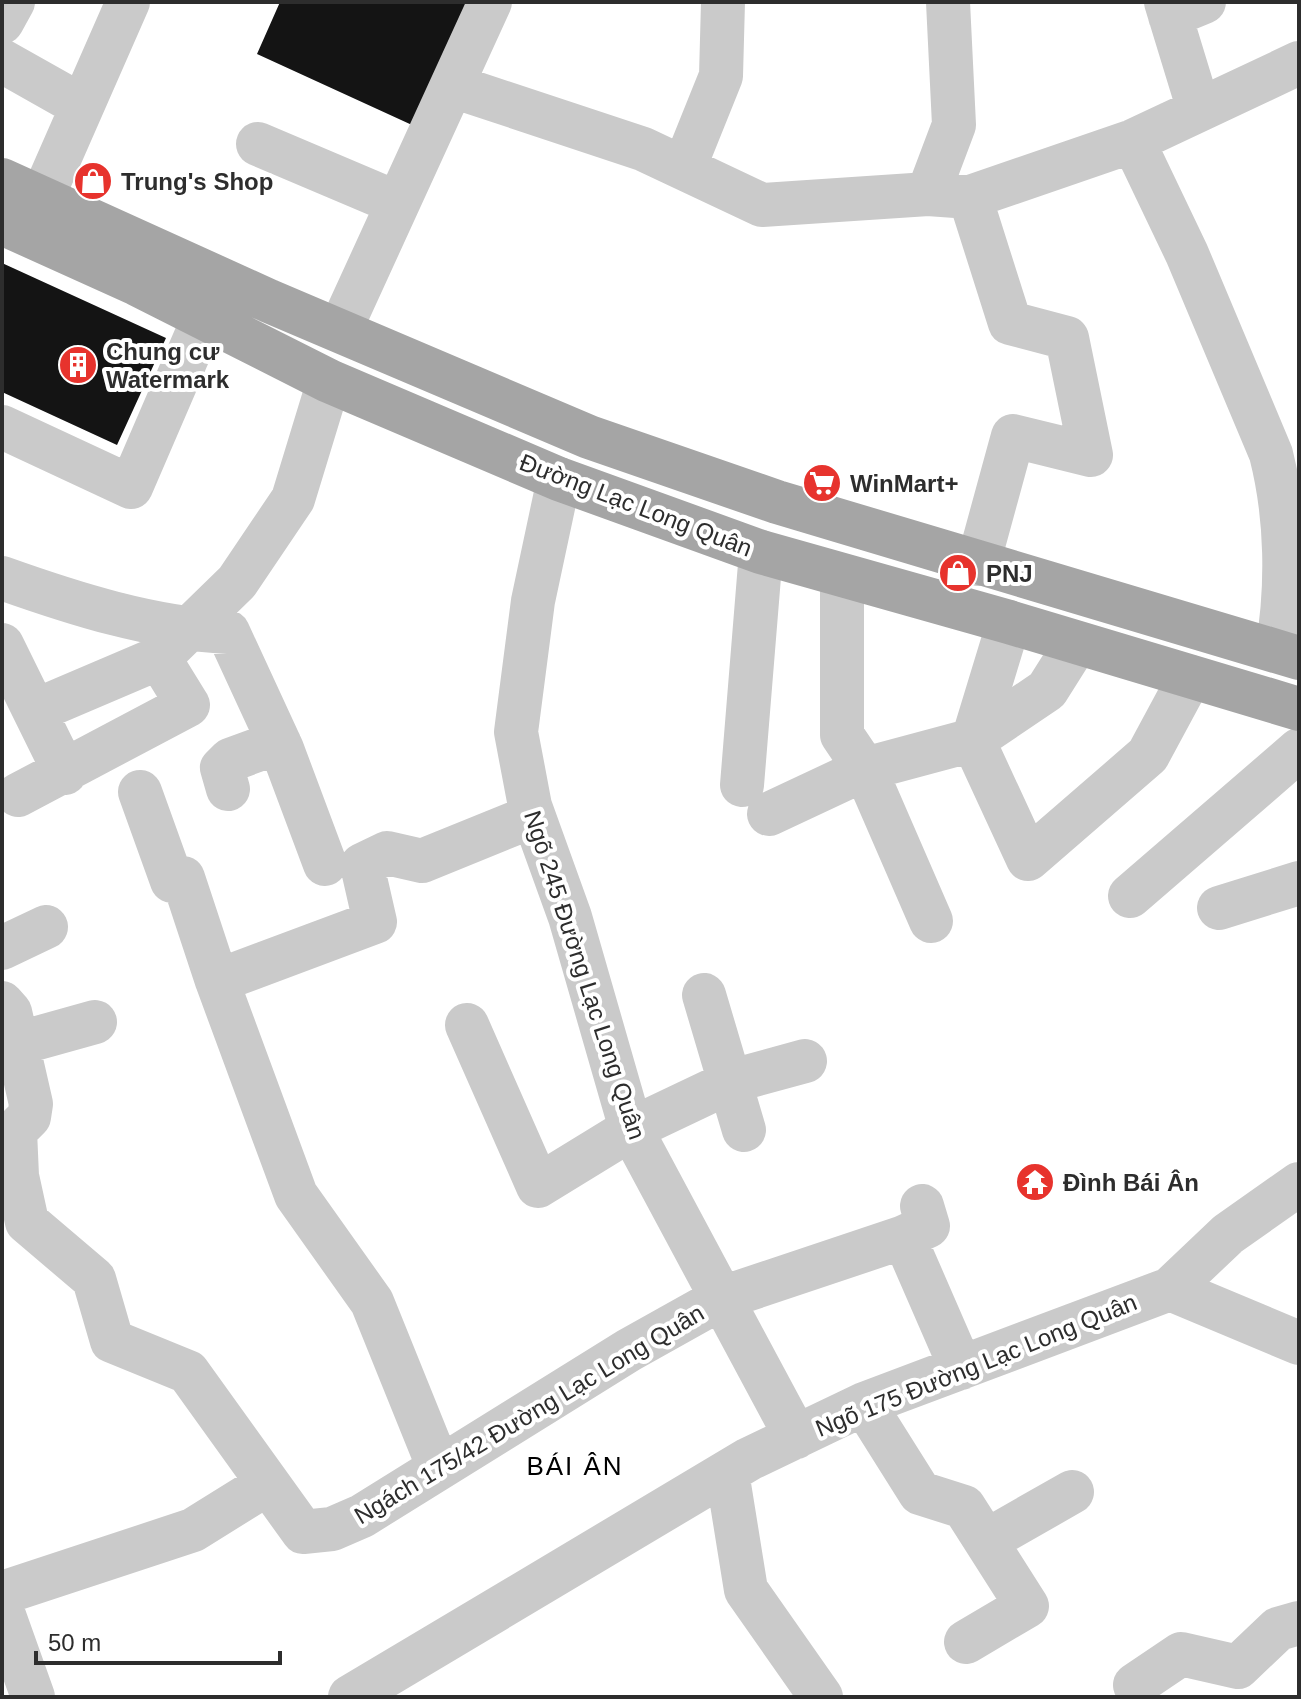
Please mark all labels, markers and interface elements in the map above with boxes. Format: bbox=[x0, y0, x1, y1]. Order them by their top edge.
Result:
shop icon: Trung's Shop bbox=[72, 160, 114, 202]
place label: Trung's Shop bbox=[121, 168, 273, 195]
place label: Chung cư Watermark bbox=[106, 338, 230, 393]
building icon: Chung cư Watermark bbox=[57, 344, 99, 386]
street label: Đường Lạc Long Quân bbox=[516, 448, 756, 562]
supermarket icon: WinMart+ bbox=[801, 462, 843, 504]
place label: WinMart+ bbox=[850, 470, 958, 497]
shop icon: PNJ bbox=[937, 552, 979, 594]
place label: PNJ bbox=[986, 560, 1033, 587]
street label: Ngõ 245 Đường Lạc Long Quân bbox=[519, 807, 651, 1143]
temple icon: Đình Bái Ân bbox=[1014, 1161, 1056, 1203]
place label: Đình Bái Ân bbox=[1063, 1169, 1199, 1196]
street label: Ngõ 175 Đường Lạc Long Quân bbox=[811, 1288, 1141, 1442]
street label: Ngách 175/42 Đường Lạc Long Quân bbox=[349, 1299, 709, 1529]
district label: BÁI ÂN bbox=[526, 1451, 624, 1481]
scale bar bbox=[36, 1615, 280, 1665]
text: 50 m bbox=[48, 1629, 101, 1656]

